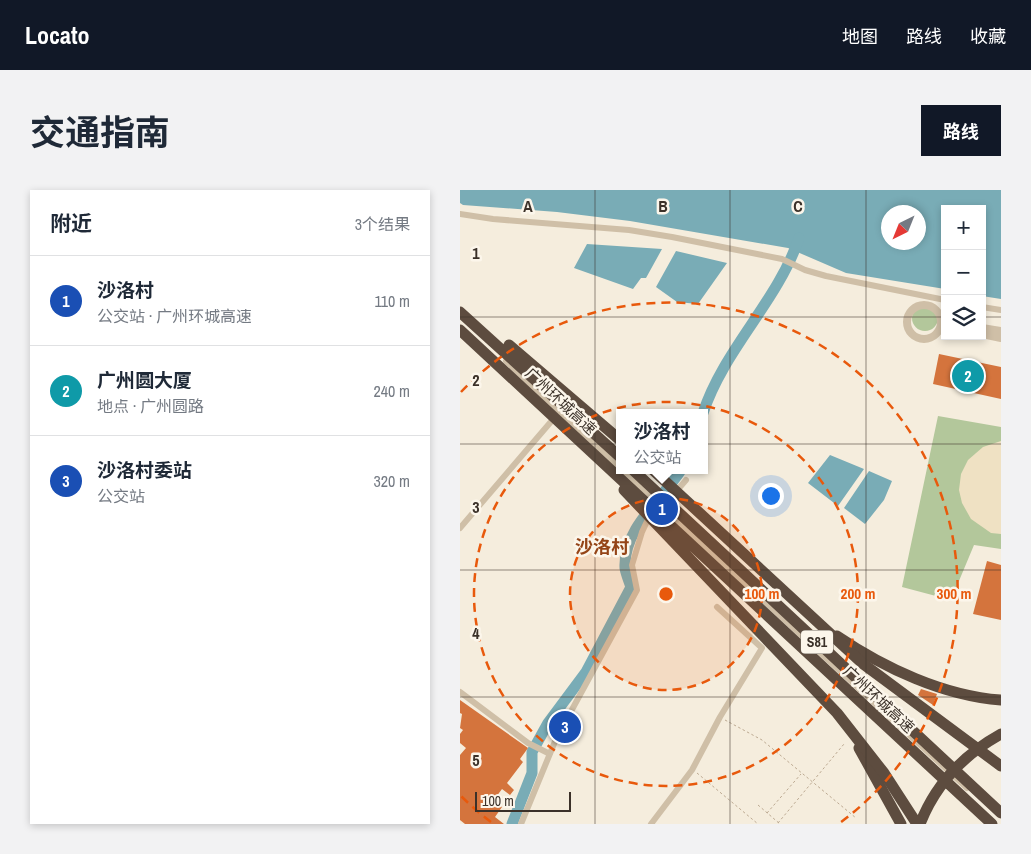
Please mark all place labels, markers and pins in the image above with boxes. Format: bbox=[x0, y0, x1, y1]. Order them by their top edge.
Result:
pin: 2 bbox=[952, 357, 984, 395]
pin: 1 bbox=[646, 490, 678, 528]
centre of rings bbox=[657, 585, 675, 603]
pin: 3 bbox=[549, 708, 581, 746]

